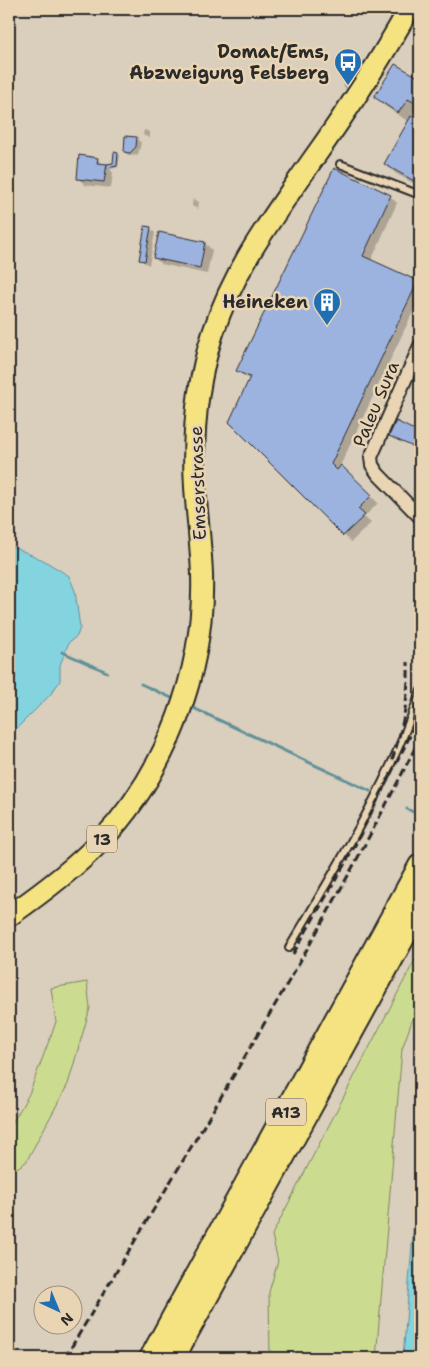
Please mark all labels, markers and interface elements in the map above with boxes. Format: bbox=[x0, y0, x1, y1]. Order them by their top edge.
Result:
place label: Domat/Ems, Abzweigung Felsberg bbox=[129, 40, 329, 85]
bus stop icon: Domat/Ems, Abzweigung Felsberg bbox=[333, 47, 363, 86]
building icon: Heineken bbox=[312, 287, 342, 326]
place label: Heineken bbox=[222, 290, 308, 314]
street label: Paleu Sura bbox=[347, 358, 405, 450]
street label: Emserstrasse bbox=[184, 425, 212, 541]
road number: 13 bbox=[87, 826, 117, 852]
road number: A13 bbox=[266, 1098, 306, 1126]
north arrow bbox=[32, 1284, 82, 1334]
text: N bbox=[57, 1309, 77, 1330]

